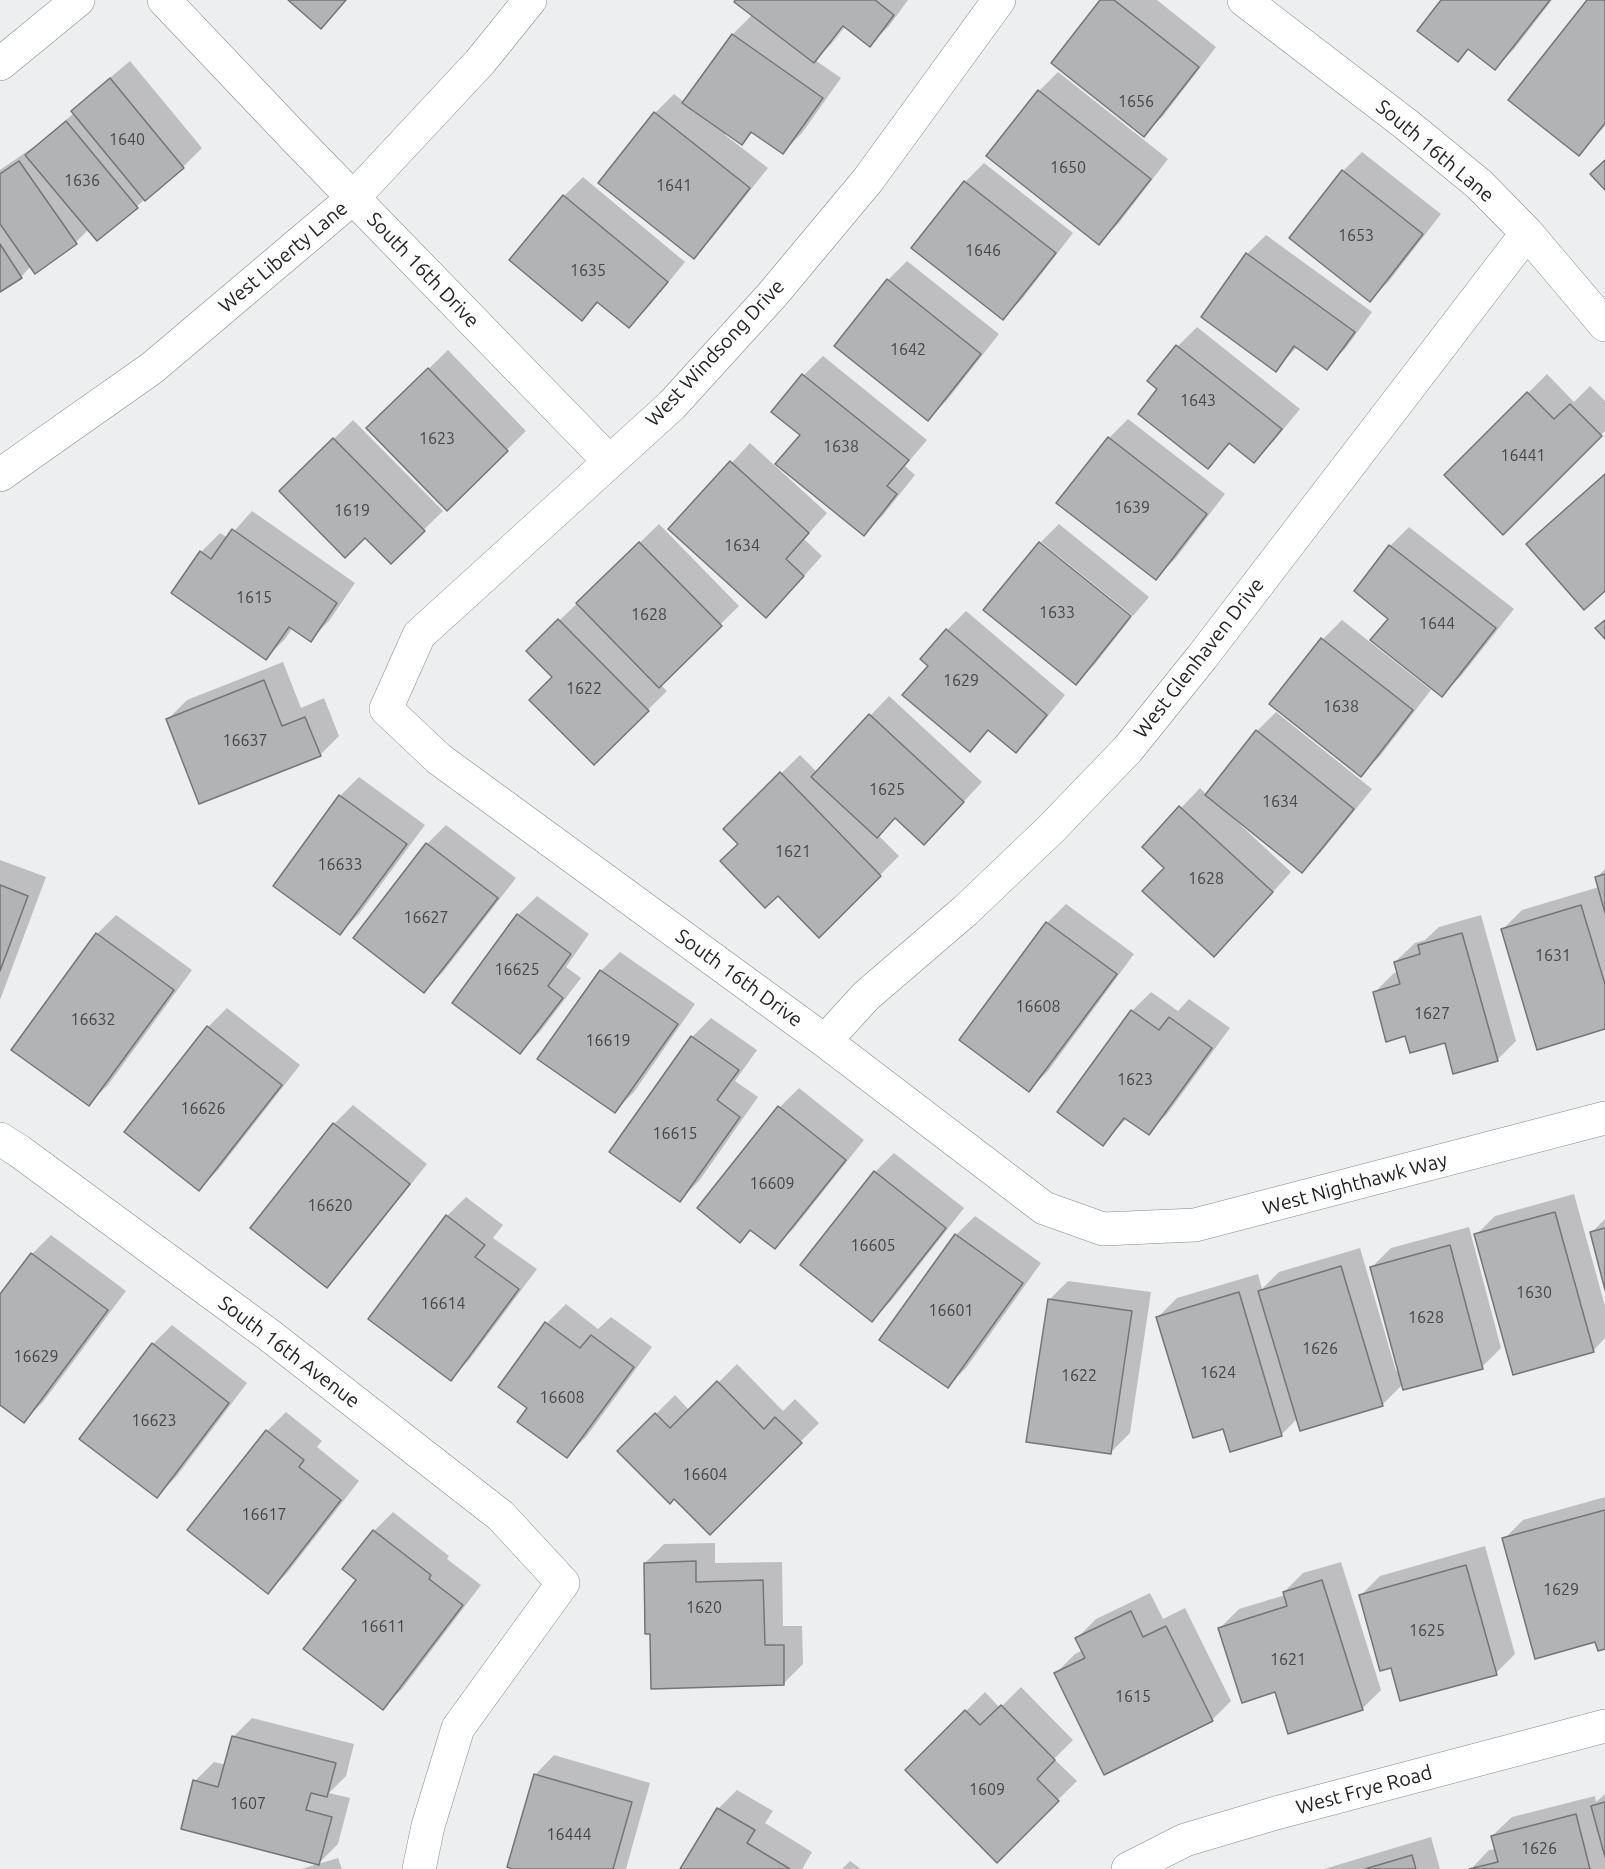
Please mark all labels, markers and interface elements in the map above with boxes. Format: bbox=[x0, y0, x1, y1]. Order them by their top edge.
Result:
house number: 1656 bbox=[1118, 92, 1154, 112]
street label: South 16th Lane bbox=[1371, 95, 1499, 207]
house number: 1640 bbox=[109, 130, 145, 150]
house number: 1650 bbox=[1050, 158, 1086, 178]
house number: 1636 bbox=[64, 171, 100, 191]
house number: 1641 bbox=[656, 176, 692, 196]
street label: West Liberty Lane bbox=[214, 196, 352, 318]
street label: South 16th Drive bbox=[362, 207, 484, 333]
house number: 1653 bbox=[1338, 226, 1374, 246]
house number: 1646 bbox=[965, 241, 1001, 261]
house number: 1635 bbox=[570, 261, 606, 281]
street label: West Windsong Drive bbox=[641, 274, 789, 432]
house number: 1642 bbox=[890, 340, 926, 360]
house number: 1643 bbox=[1180, 391, 1216, 411]
house number: 1623 bbox=[419, 429, 455, 449]
house number: 1638 bbox=[823, 437, 859, 457]
house number: 16441 bbox=[1500, 446, 1546, 466]
house number: 1639 bbox=[1114, 498, 1150, 518]
house number: 1619 bbox=[334, 501, 370, 521]
house number: 1634 bbox=[724, 536, 760, 556]
street label: West Glenhaven Drive bbox=[1129, 573, 1269, 743]
house number: 1615 bbox=[236, 588, 272, 608]
house number: 1633 bbox=[1039, 603, 1075, 623]
house number: 1628 bbox=[631, 605, 667, 625]
house number: 1644 bbox=[1419, 614, 1455, 634]
house number: 1629 bbox=[943, 671, 979, 691]
house number: 1622 bbox=[566, 679, 602, 699]
house number: 1638 bbox=[1323, 697, 1359, 717]
house number: 16637 bbox=[222, 731, 268, 751]
house number: 1625 bbox=[869, 780, 905, 800]
house number: 1634 bbox=[1262, 792, 1298, 812]
house number: 1621 bbox=[775, 842, 811, 862]
house number: 16633 bbox=[317, 855, 363, 875]
house number: 1628 bbox=[1188, 869, 1224, 889]
house number: 16627 bbox=[403, 908, 449, 928]
street label: South 16th Drive bbox=[671, 924, 807, 1032]
house number: 1631 bbox=[1535, 946, 1571, 966]
house number: 16625 bbox=[494, 960, 540, 980]
house number: 16608 bbox=[1015, 997, 1061, 1017]
house number: 1627 bbox=[1414, 1004, 1450, 1024]
house number: 16632 bbox=[70, 1010, 116, 1030]
house number: 16619 bbox=[585, 1031, 631, 1051]
house number: 1623 bbox=[1117, 1070, 1153, 1090]
house number: 16626 bbox=[180, 1099, 226, 1119]
house number: 16615 bbox=[652, 1124, 698, 1144]
street label: West Nighthawk Way bbox=[1260, 1148, 1450, 1220]
house number: 16609 bbox=[749, 1174, 795, 1194]
house number: 16620 bbox=[307, 1196, 353, 1216]
house number: 16605 bbox=[850, 1236, 896, 1256]
house number: 1630 bbox=[1516, 1283, 1552, 1303]
street label: South 16th Avenue bbox=[213, 1291, 365, 1413]
house number: 16614 bbox=[420, 1294, 466, 1314]
house number: 16601 bbox=[928, 1301, 974, 1321]
house number: 1628 bbox=[1408, 1308, 1444, 1328]
house number: 1626 bbox=[1302, 1339, 1338, 1359]
house number: 16629 bbox=[13, 1347, 59, 1367]
house number: 1624 bbox=[1200, 1363, 1236, 1383]
house number: 1622 bbox=[1061, 1366, 1097, 1386]
house number: 16608 bbox=[539, 1388, 585, 1408]
house number: 16623 bbox=[131, 1411, 177, 1431]
house number: 16604 bbox=[682, 1465, 728, 1485]
house number: 16617 bbox=[241, 1505, 287, 1525]
house number: 1629 bbox=[1543, 1580, 1579, 1600]
house number: 1620 bbox=[686, 1598, 722, 1618]
house number: 16611 bbox=[360, 1617, 406, 1637]
house number: 1625 bbox=[1409, 1621, 1445, 1641]
house number: 1621 bbox=[1270, 1650, 1306, 1670]
house number: 1615 bbox=[1115, 1687, 1151, 1707]
street label: West Frye Road bbox=[1293, 1760, 1435, 1820]
house number: 1609 bbox=[969, 1780, 1005, 1800]
house number: 1607 bbox=[230, 1794, 266, 1814]
house number: 16444 bbox=[546, 1825, 592, 1845]
house number: 1626 bbox=[1521, 1839, 1557, 1859]

